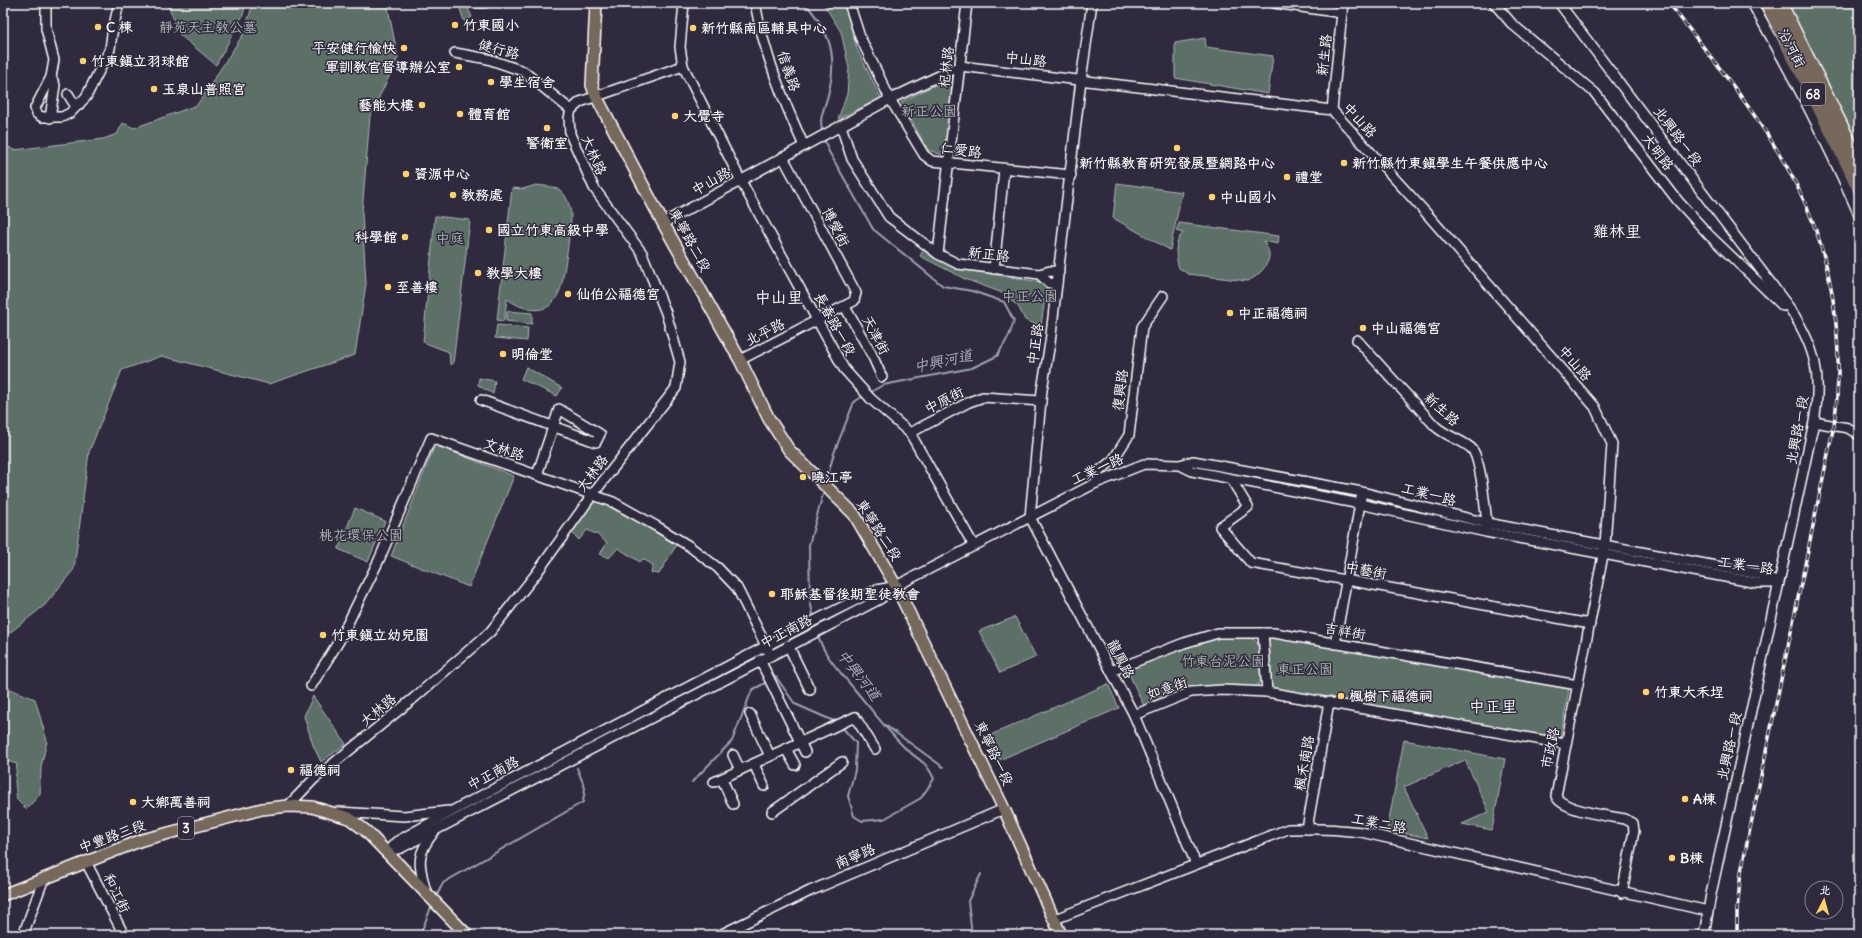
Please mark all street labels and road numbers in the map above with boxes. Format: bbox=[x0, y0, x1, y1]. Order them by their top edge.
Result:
street label: 沿河街 bbox=[1774, 25, 1810, 71]
street label: 新生路 bbox=[1313, 33, 1335, 77]
street label: 健行路 bbox=[476, 35, 522, 63]
street label: 杞林路 bbox=[935, 45, 957, 89]
street label: 信義路 bbox=[774, 48, 804, 94]
street label: 中山路 bbox=[1004, 48, 1048, 70]
road number: 68 bbox=[1801, 83, 1825, 105]
street label: 中山路 bbox=[1339, 99, 1381, 141]
street label: 北興路ㄧ段 bbox=[1650, 103, 1706, 169]
street label: 大明路 bbox=[1638, 130, 1678, 174]
street label: 大林路 bbox=[577, 132, 611, 178]
street label: 仁愛路 bbox=[939, 139, 983, 161]
street label: 中山路 bbox=[688, 163, 734, 199]
street label: 博愛街 bbox=[818, 204, 854, 250]
street label: 東寧路二段 bbox=[665, 205, 715, 275]
street label: 新正路 bbox=[967, 243, 1011, 265]
street label: 長春路一段 bbox=[810, 289, 860, 359]
street label: 天津街 bbox=[858, 312, 894, 358]
street label: 北平路 bbox=[742, 314, 788, 350]
street label: 中正路 bbox=[1023, 322, 1047, 366]
street label: 中山路 bbox=[1554, 341, 1596, 385]
street label: 復興路 bbox=[1109, 368, 1131, 412]
street label: 中原街 bbox=[921, 382, 967, 418]
street label: 新生路 bbox=[1420, 388, 1464, 430]
street label: 北興路ㄧ段 bbox=[1782, 394, 1812, 466]
street label: 文林路 bbox=[481, 434, 527, 464]
street label: 工業一路 bbox=[1068, 449, 1126, 489]
street label: 大林路 bbox=[572, 451, 612, 495]
street label: 工業一路 bbox=[1400, 478, 1458, 510]
street label: 東寧路二段 bbox=[852, 496, 906, 564]
street label: 工業一路 bbox=[1717, 552, 1775, 578]
street label: 中藝街 bbox=[1344, 557, 1388, 583]
street label: 中正南路 bbox=[757, 610, 815, 652]
street label: 吉祥街 bbox=[1323, 618, 1367, 644]
street label: 龍鳳路 bbox=[1103, 636, 1139, 682]
street label: 如意街 bbox=[1144, 673, 1190, 703]
street label: 大林路 bbox=[356, 690, 400, 730]
street label: 北興路ㄧ段 bbox=[1713, 710, 1745, 782]
street label: 東寧路一段 bbox=[971, 718, 1017, 788]
street label: 市政路 bbox=[1537, 726, 1563, 770]
street label: 楓禾南路 bbox=[1290, 734, 1318, 792]
street label: 中正南路 bbox=[464, 752, 522, 794]
street label: 工業二路 bbox=[1350, 809, 1408, 837]
street label: 中豐路三段 bbox=[76, 816, 148, 856]
road number: 3 bbox=[178, 817, 194, 839]
street label: 南寧路 bbox=[832, 840, 878, 872]
street label: 和江街 bbox=[100, 870, 134, 916]

